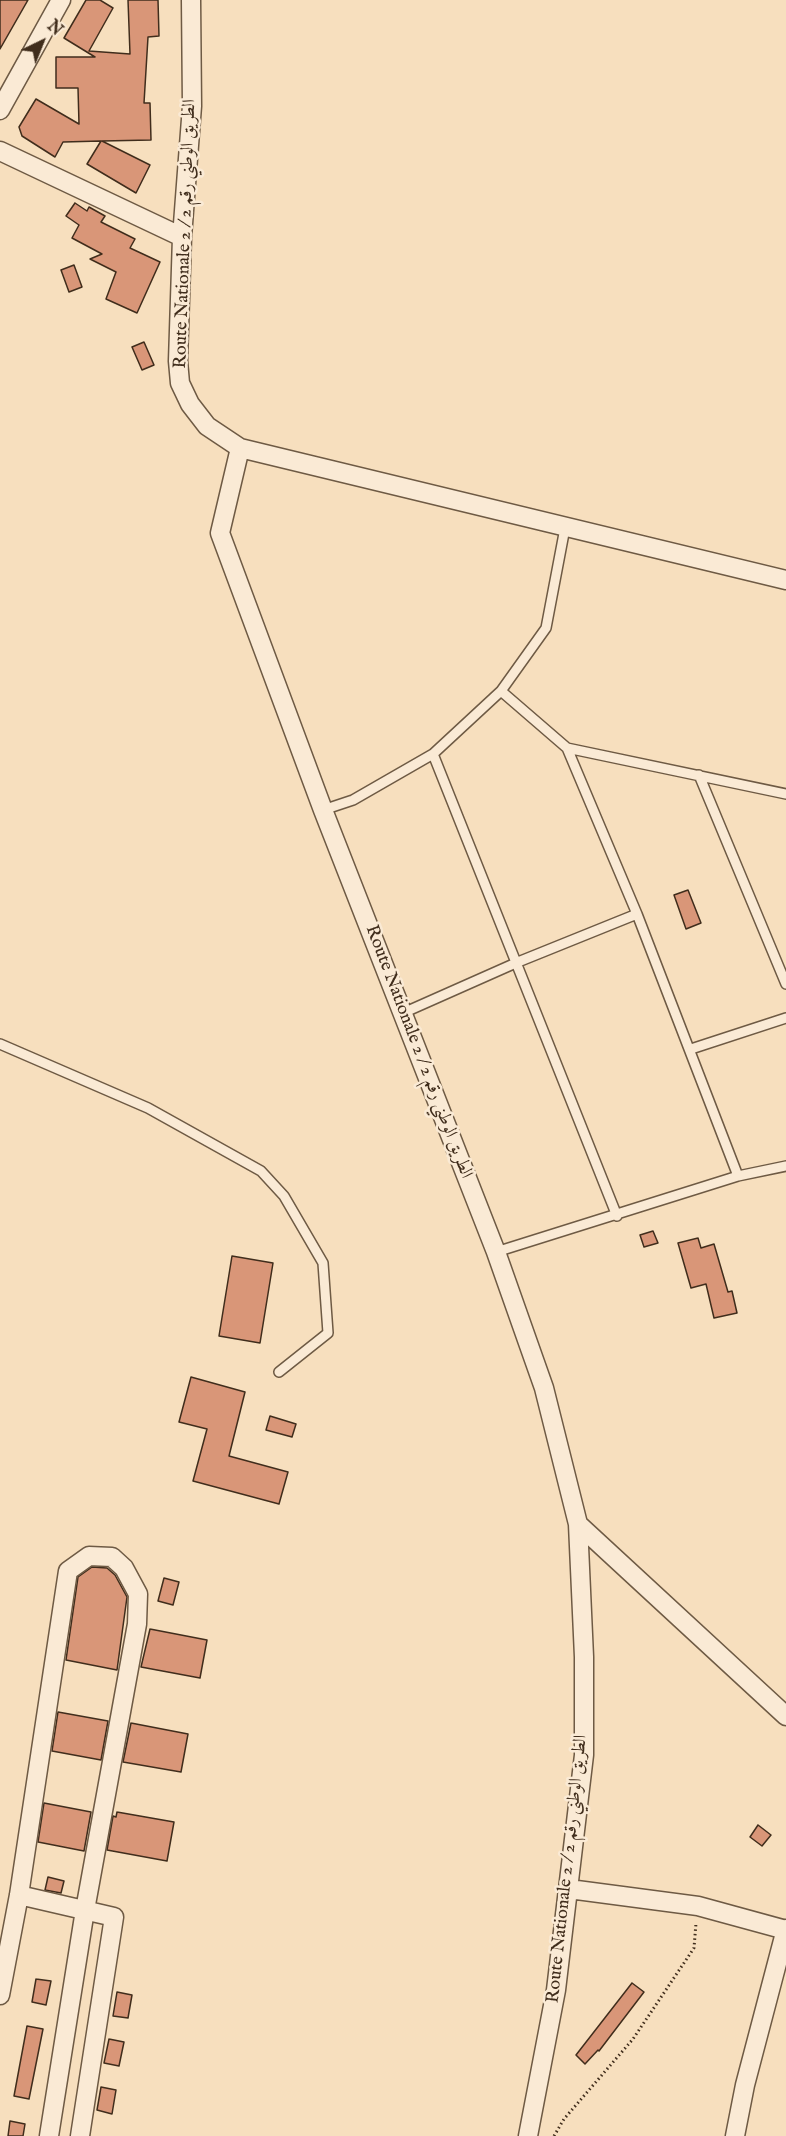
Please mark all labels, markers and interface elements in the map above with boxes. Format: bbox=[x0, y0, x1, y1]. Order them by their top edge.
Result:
north arrow bbox=[12, 12, 72, 72]
text: N bbox=[42, 17, 66, 41]
street label: Route Nationale 2 / الطريق الوطني رقم 2 bbox=[171, 99, 201, 369]
street label: Route Nationale 2 / الطريق الوطني رقم 2 bbox=[360, 922, 476, 1182]
street label: Route Nationale 2 / الطريق الوطني رقم 2 bbox=[543, 1734, 593, 2004]

